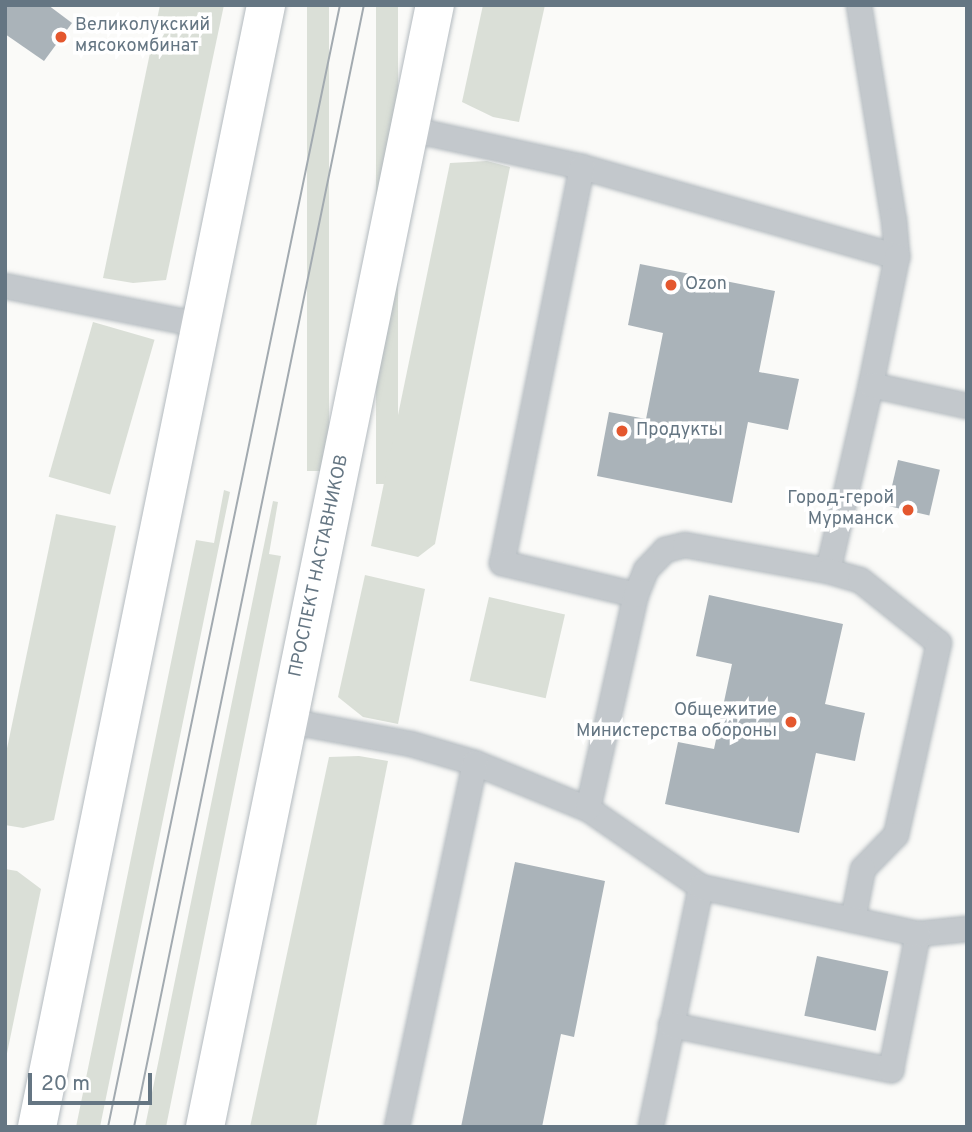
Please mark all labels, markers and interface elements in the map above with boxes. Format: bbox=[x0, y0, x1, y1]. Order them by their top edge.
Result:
place label: Великолукский мясокомбинат bbox=[75, 16, 210, 58]
marker: Великолукский мясокомбинат bbox=[53, 29, 69, 45]
place label: Ozon bbox=[685, 274, 727, 296]
marker: Ozon bbox=[663, 277, 679, 293]
place label: Продукты bbox=[636, 420, 723, 442]
marker: Продукты bbox=[614, 423, 630, 439]
street label: ПРОСПЕКТ НАСТАВНИКОВ bbox=[286, 453, 354, 679]
place label: Город-герой Мурманск bbox=[787, 489, 894, 532]
marker: Город-герой Мурманск bbox=[900, 502, 916, 518]
place label: Общежитие Министерства обороны bbox=[576, 701, 777, 744]
marker: Общежитие Министерства обороны bbox=[783, 714, 799, 730]
scale bar bbox=[32, 1058, 156, 1102]
text: 20 m bbox=[41, 1071, 90, 1098]

